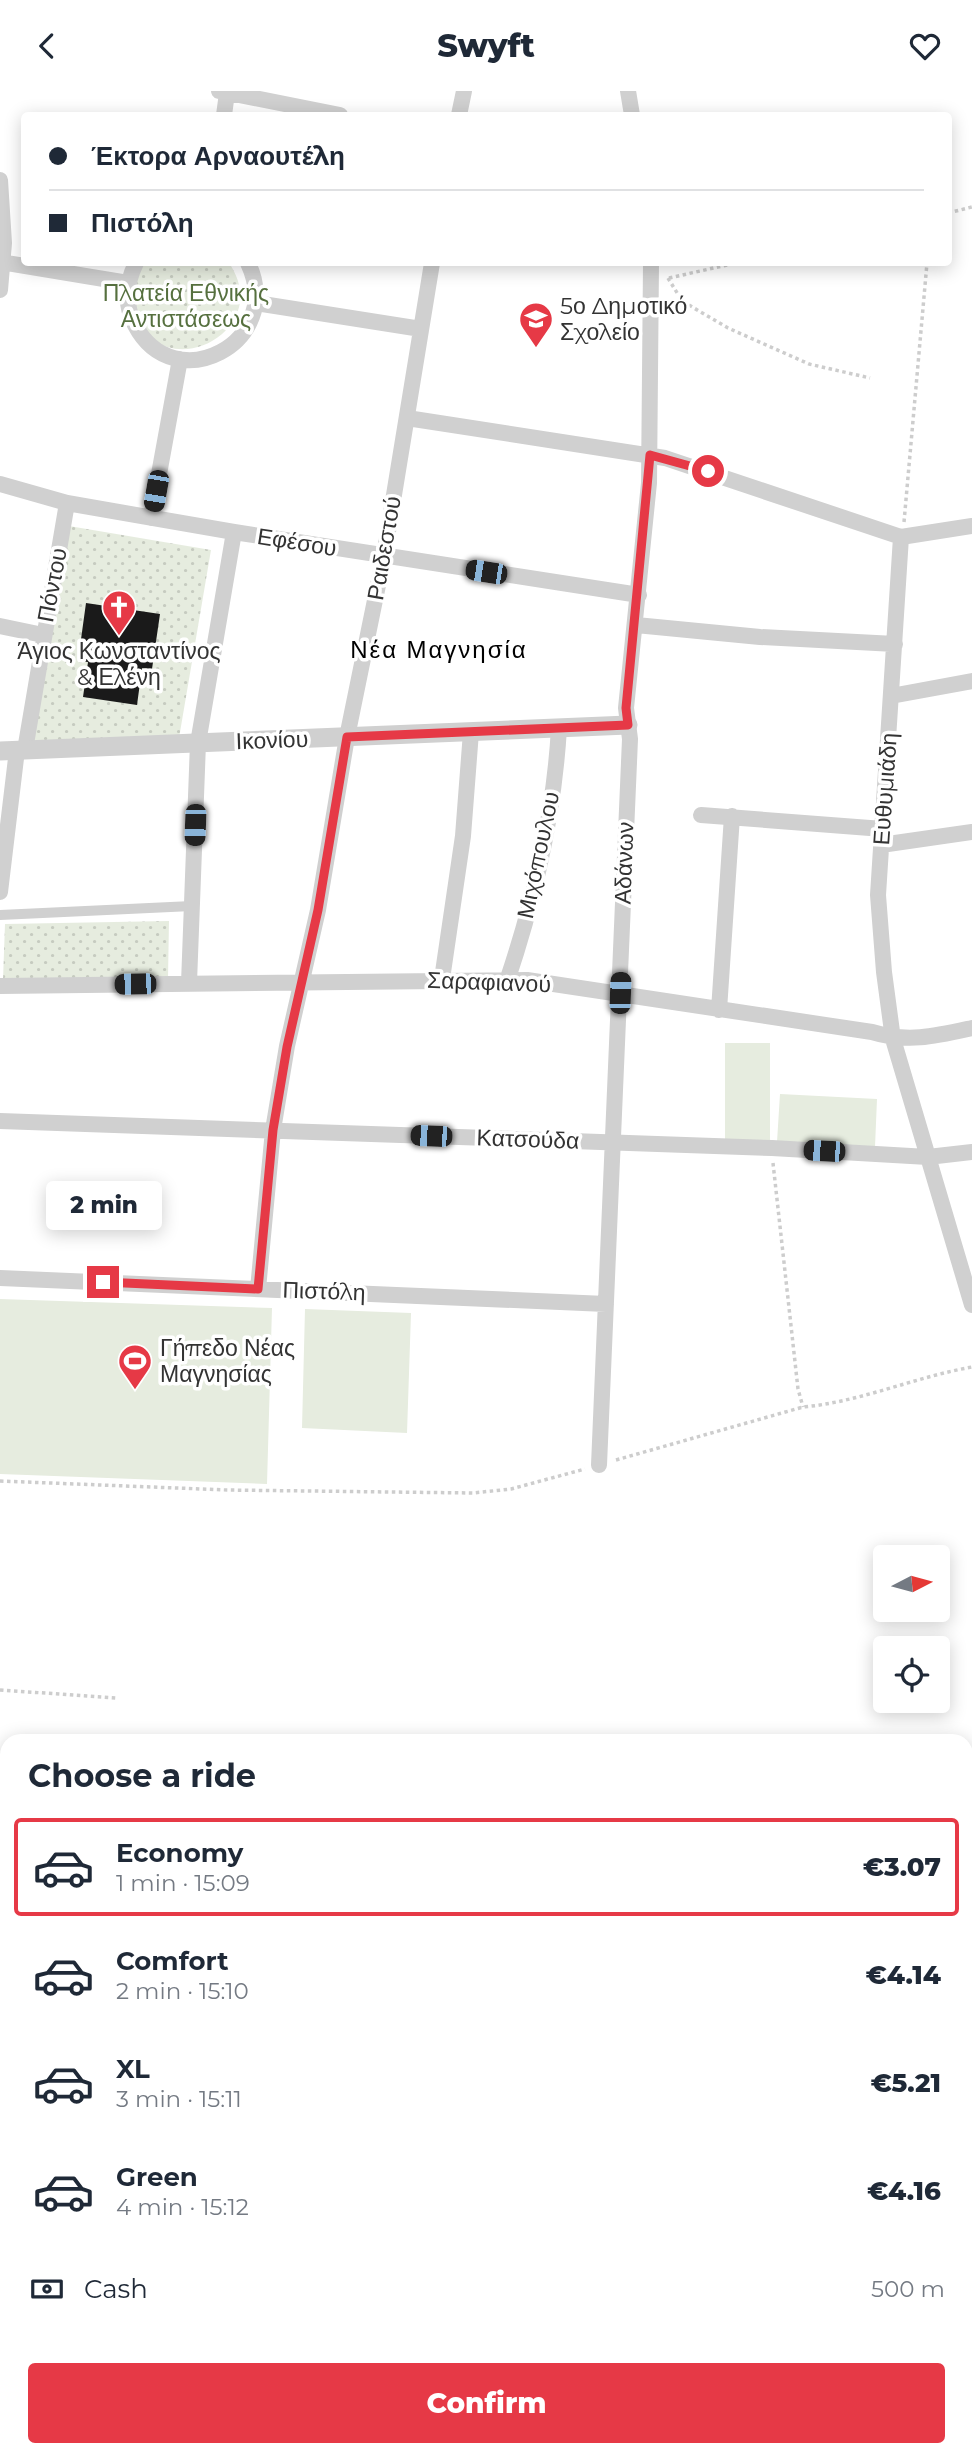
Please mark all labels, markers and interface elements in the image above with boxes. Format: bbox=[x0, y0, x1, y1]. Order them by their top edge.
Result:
text: Swyft bbox=[437, 26, 535, 65]
icon: back bbox=[28, 27, 66, 65]
icon: heart bbox=[906, 27, 944, 65]
text: Έκτορα Αρναουτέλη bbox=[91, 140, 345, 172]
text: Πιστόλη bbox=[91, 207, 194, 239]
park label: Πλατεία Εθνικής Αντιστάσεως bbox=[103, 279, 269, 333]
place label: 5ο Δημοτικό Σχολείο bbox=[560, 292, 687, 346]
school or university icon: 5ο Δημοτικό Σχολείο bbox=[517, 300, 555, 349]
route start bbox=[692, 455, 724, 487]
car bbox=[143, 468, 170, 514]
street label: Ραιδεστού bbox=[361, 494, 407, 602]
street label: Εφέσου bbox=[255, 522, 339, 562]
street label: Πόντου bbox=[31, 546, 73, 624]
car bbox=[464, 558, 509, 586]
church icon: Άγιος Κωνσταντίνος & Ελένη bbox=[100, 588, 138, 637]
district label: Νέα Μαγνησία bbox=[350, 635, 528, 664]
place label: Άγιος Κωνσταντίνος & Ελένη bbox=[17, 637, 221, 691]
street label: Ικονίου bbox=[235, 725, 309, 755]
street label: Ευθυμιάδη bbox=[867, 732, 903, 846]
street label: Μιχόπουλου bbox=[511, 789, 565, 921]
car bbox=[184, 804, 207, 846]
street label: Αδάνων bbox=[609, 821, 639, 905]
street label: Σαραφιανού bbox=[427, 966, 551, 998]
car bbox=[609, 972, 632, 1014]
car bbox=[114, 973, 157, 995]
street label: Κατσούδα bbox=[476, 1123, 580, 1155]
car bbox=[410, 1125, 453, 1147]
car bbox=[803, 1139, 846, 1163]
callout: 2 min bbox=[45, 1181, 161, 1229]
text: 2 min bbox=[70, 1191, 138, 1219]
route end bbox=[87, 1266, 119, 1298]
street label: Πιστόλη bbox=[282, 1276, 366, 1306]
place label: Γήπεδο Νέας Μαγνησίας bbox=[160, 1334, 295, 1388]
sports icon: Γήπεδο Νέας Μαγνησίας bbox=[116, 1342, 154, 1391]
north arrow bbox=[873, 1545, 950, 1622]
map controls bbox=[873, 1545, 950, 1713]
button: locate bbox=[873, 1636, 950, 1713]
text: Choose a ride bbox=[28, 1756, 256, 1795]
icon: car bbox=[32, 1836, 95, 1899]
text: Economy bbox=[116, 1837, 243, 1869]
text: €3.07 bbox=[863, 1851, 941, 1883]
text: 1 min · 15:09 bbox=[116, 1869, 250, 1897]
icon: car bbox=[32, 1944, 95, 2007]
text: Comfort bbox=[116, 1945, 228, 1977]
text: €4.14 bbox=[866, 1959, 941, 1991]
text: 2 min · 15:10 bbox=[116, 1977, 249, 2005]
icon: car bbox=[32, 2052, 95, 2115]
text: XL bbox=[116, 2053, 150, 2085]
text: €5.21 bbox=[870, 2067, 941, 2099]
text: 3 min · 15:11 bbox=[116, 2085, 242, 2113]
icon: car bbox=[32, 2160, 95, 2223]
text: Green bbox=[116, 2161, 198, 2193]
text: €4.16 bbox=[867, 2175, 941, 2207]
text: 4 min · 15:12 bbox=[116, 2193, 249, 2221]
icon: cash bbox=[28, 2270, 66, 2308]
text: Cash bbox=[84, 2273, 148, 2305]
text: 500 m bbox=[871, 2275, 945, 2303]
button: Confirm bbox=[28, 2363, 945, 2443]

